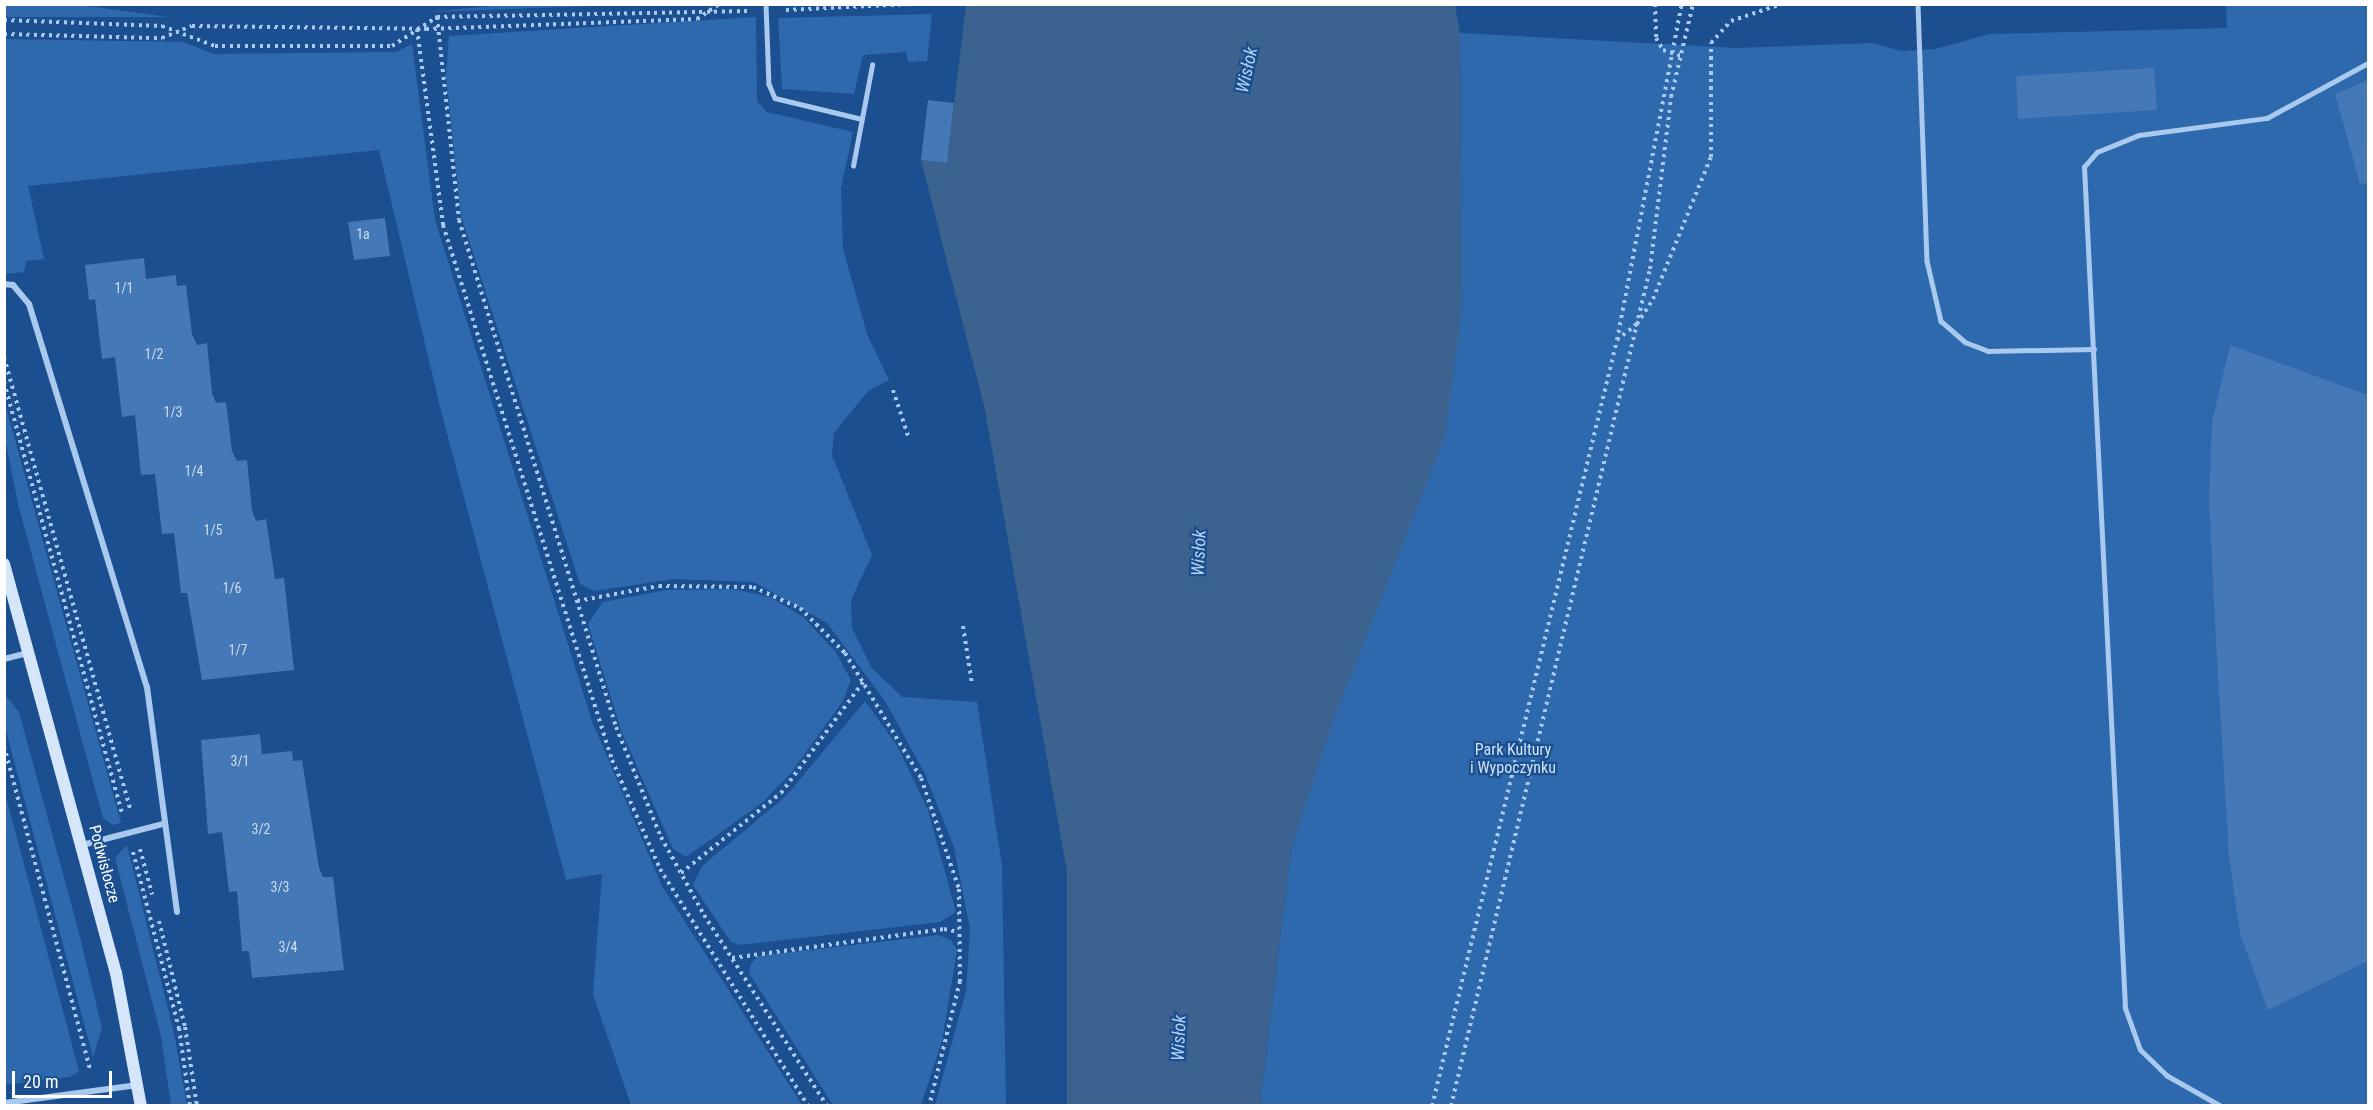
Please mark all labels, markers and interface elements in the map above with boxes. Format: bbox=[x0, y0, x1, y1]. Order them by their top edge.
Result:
water label: Wisłok bbox=[1232, 45, 1262, 95]
house number: 1a bbox=[356, 226, 370, 242]
house number: 1/1 bbox=[114, 280, 134, 296]
house number: 1/2 bbox=[144, 346, 164, 362]
house number: 1/3 bbox=[163, 404, 183, 420]
house number: 1/4 bbox=[184, 463, 204, 479]
house number: 1/5 bbox=[203, 522, 223, 538]
water label: Wisłok bbox=[1187, 529, 1211, 577]
house number: 1/6 bbox=[222, 580, 242, 596]
house number: 1/7 bbox=[228, 642, 248, 658]
park label: Park Kultury i Wypoczynku bbox=[1470, 740, 1556, 778]
house number: 3/1 bbox=[230, 753, 250, 769]
house number: 3/2 bbox=[251, 821, 271, 837]
street label: Podwisłocze bbox=[84, 823, 124, 905]
house number: 3/3 bbox=[270, 879, 290, 895]
house number: 3/4 bbox=[278, 939, 298, 955]
water label: Wisłok bbox=[1167, 1014, 1191, 1062]
scale bar bbox=[15, 1059, 116, 1097]
text: 20 m bbox=[23, 1071, 58, 1092]

